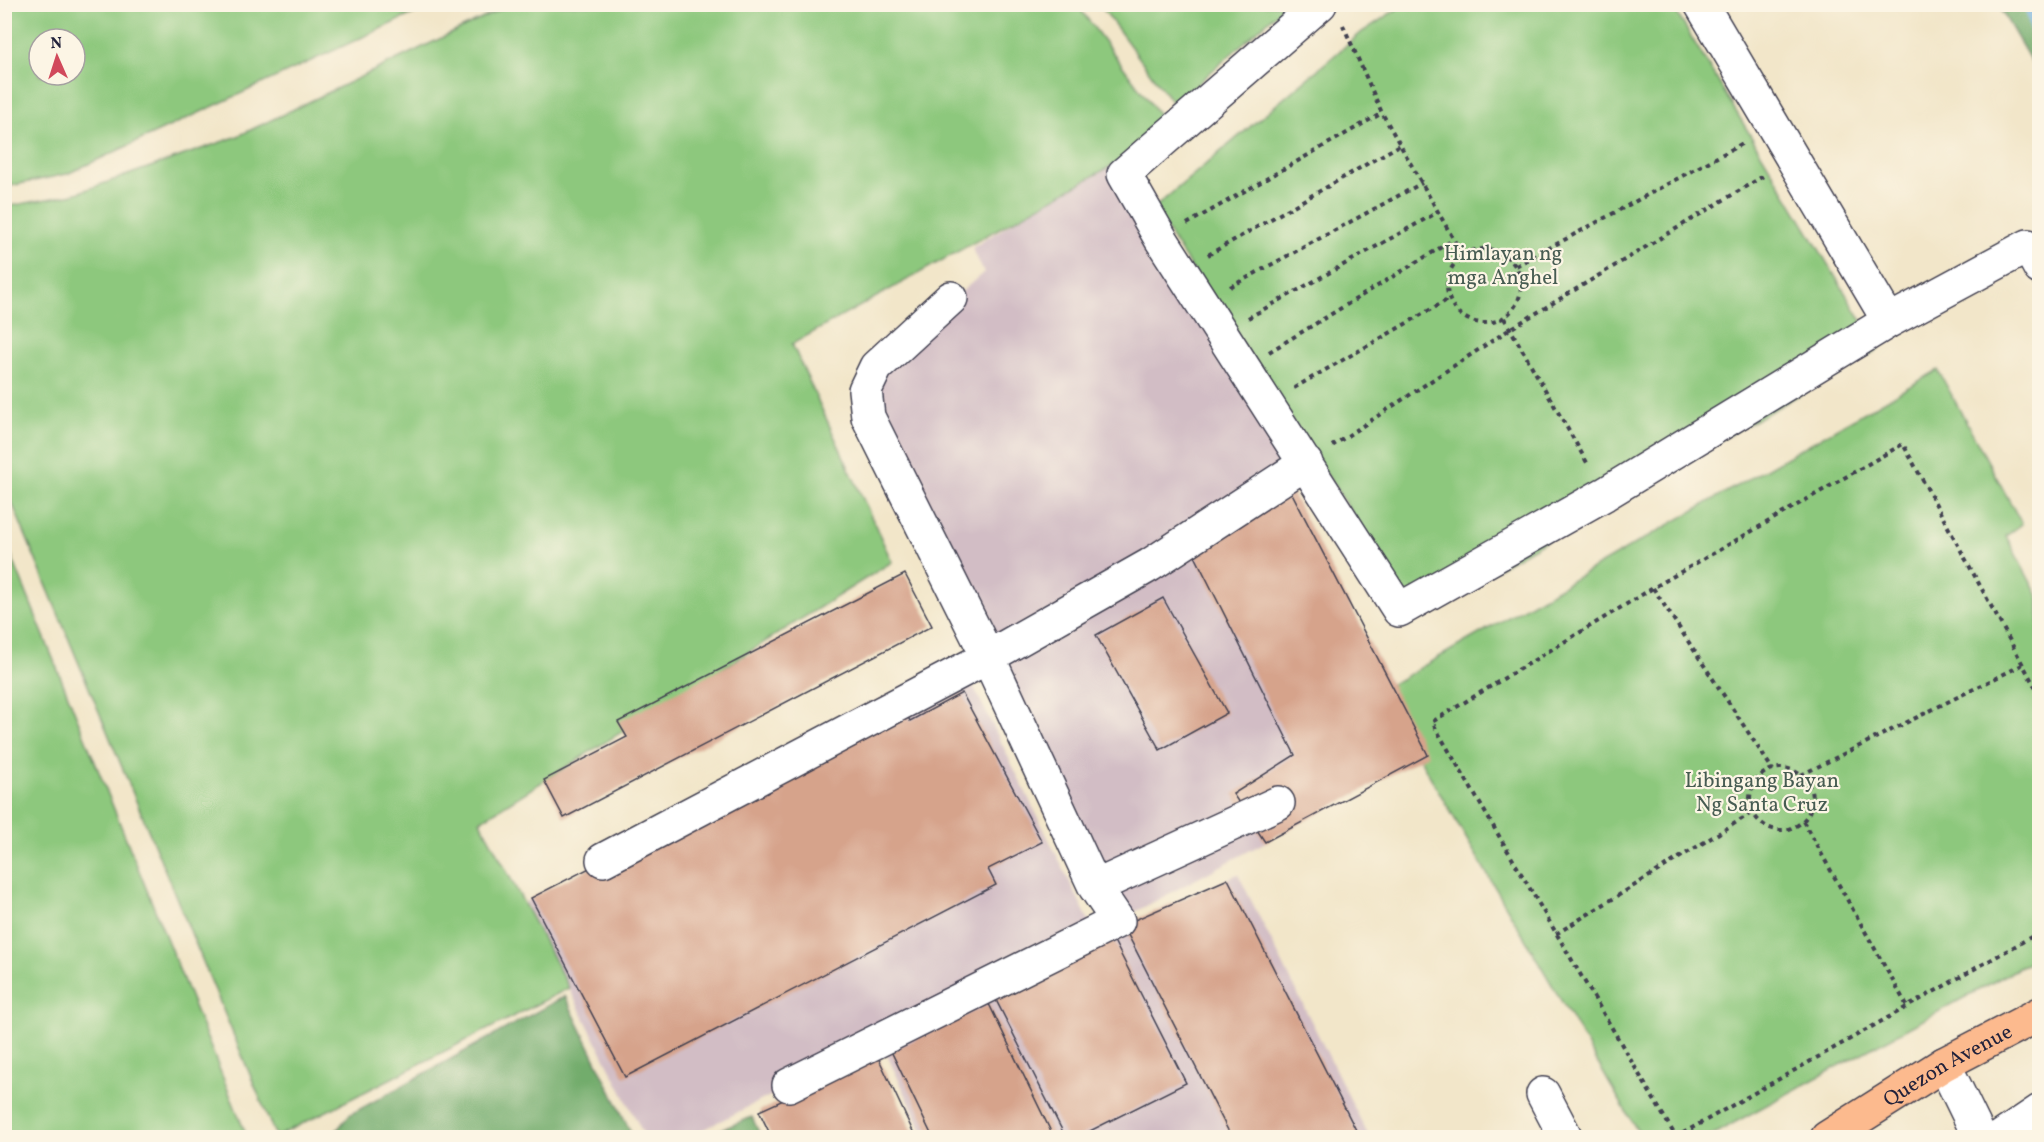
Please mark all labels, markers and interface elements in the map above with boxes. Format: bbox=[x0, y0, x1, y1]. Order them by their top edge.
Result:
north arrow bbox=[27, 27, 87, 87]
text: N bbox=[50, 33, 63, 55]
park label: Himlayan ng mga Anghel bbox=[1444, 240, 1562, 293]
park label: Libingang Bayan Ng Santa Cruz bbox=[1685, 767, 1839, 820]
street label: Quezon Avenue bbox=[1878, 1018, 2018, 1115]

